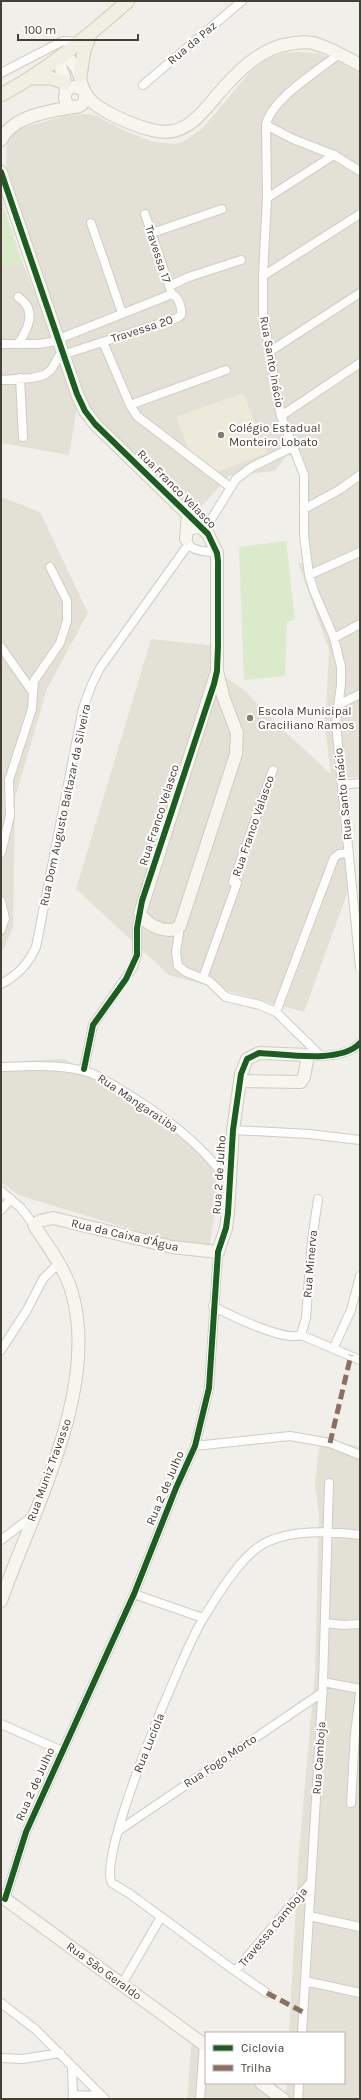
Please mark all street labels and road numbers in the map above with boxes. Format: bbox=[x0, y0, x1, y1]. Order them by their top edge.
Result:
street label: Rua da Paz bbox=[165, 18, 220, 68]
street label: Travessa 17 bbox=[142, 223, 174, 285]
street label: Travessa 20 bbox=[109, 312, 175, 346]
street label: Rua Santo Inácio bbox=[257, 315, 287, 409]
street label: Rua Franco Velasco bbox=[135, 447, 219, 531]
street label: Rua Dom Augusto Baltazar da Silveira bbox=[37, 703, 93, 907]
street label: Rua Santo Inácio bbox=[331, 747, 355, 841]
street label: Rua Franco Velasco bbox=[136, 763, 182, 867]
street label: Rua Franco Valasco bbox=[229, 774, 277, 878]
street label: Rua Mangaratiba bbox=[95, 1071, 181, 1135]
street label: Rua 2 de Julho bbox=[209, 1135, 229, 1215]
street label: Rua da Caixa d'Água bbox=[70, 1215, 180, 1254]
street label: Rua Minerva bbox=[300, 1229, 320, 1299]
street label: Rua Muniz Travasso bbox=[24, 1417, 74, 1523]
street label: Rua 2 de Julho bbox=[143, 1449, 187, 1527]
street label: Rua Lucíola bbox=[131, 1711, 167, 1775]
street label: Rua Camboja bbox=[309, 1721, 329, 1795]
street label: Rua Fogo Morto bbox=[181, 1731, 259, 1791]
street label: Rua 2 de Julho bbox=[12, 1745, 58, 1823]
street label: Travessa Camboja bbox=[236, 1884, 310, 1970]
street label: Rua São Geraldo bbox=[64, 1939, 144, 2003]

